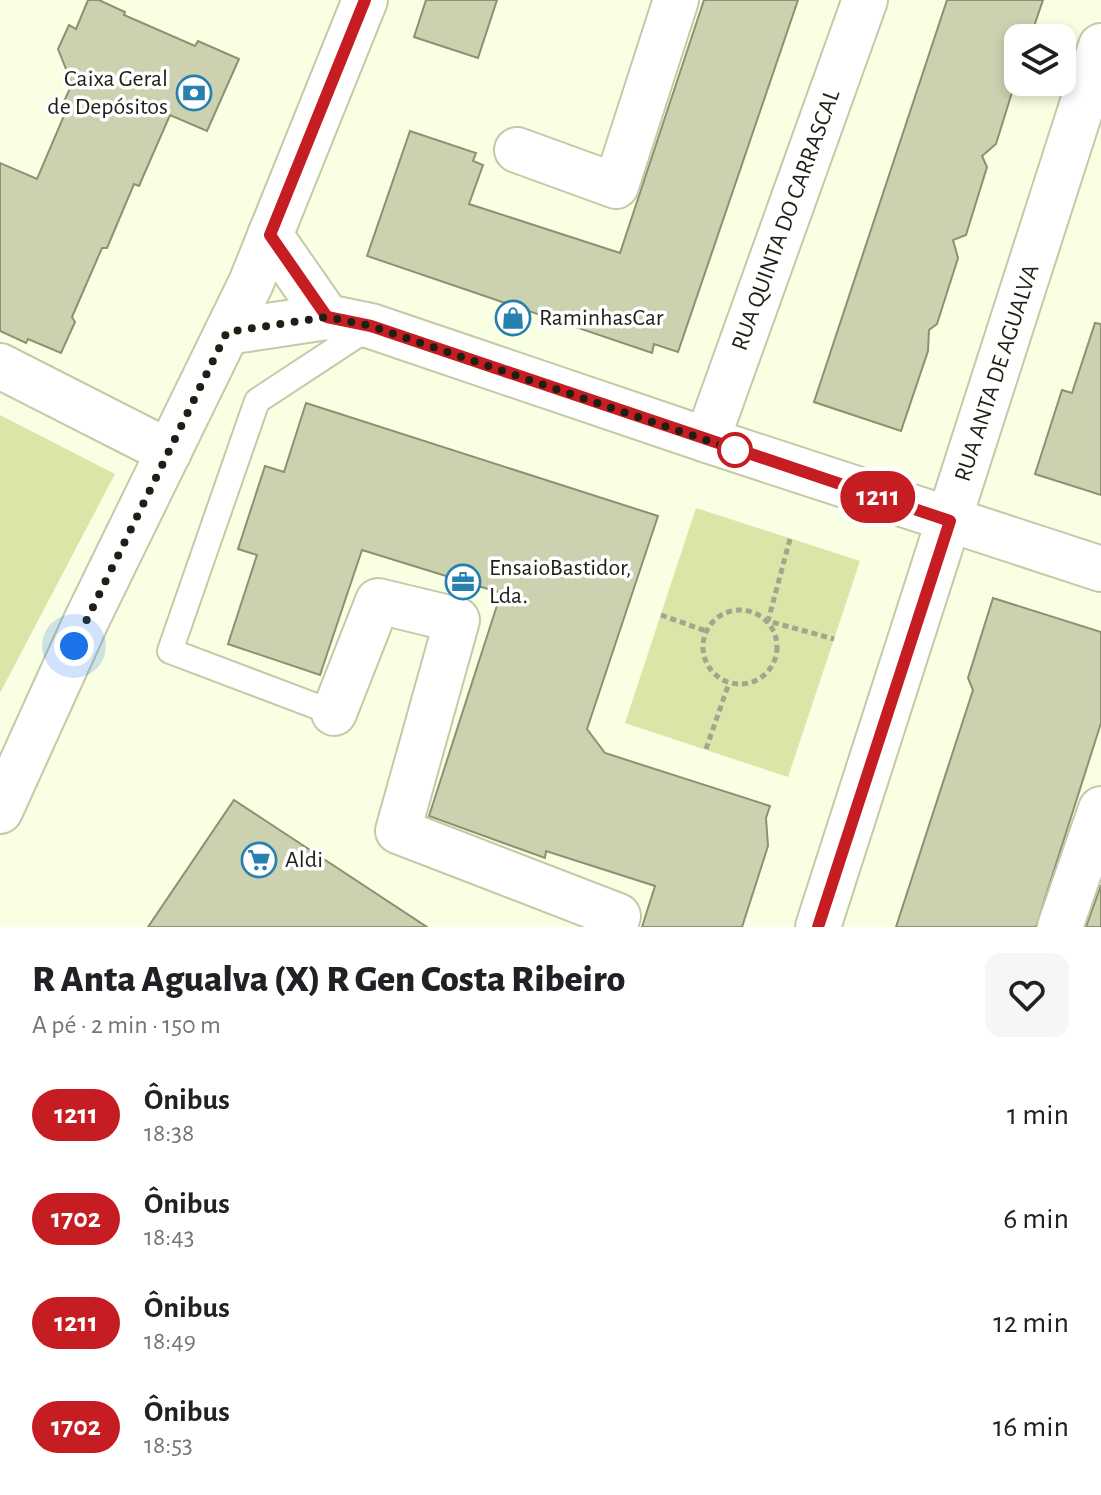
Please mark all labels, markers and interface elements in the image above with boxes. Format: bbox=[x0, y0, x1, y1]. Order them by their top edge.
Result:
map controls bbox=[1004, 24, 1076, 96]
button: layers bbox=[1004, 24, 1076, 96]
place label: Caixa Geral de Depósitos bbox=[47, 67, 168, 119]
bank icon: Caixa Geral de Depósitos bbox=[175, 74, 213, 112]
street label: RUA QUINTA DO CARRASCAL bbox=[728, 86, 844, 354]
street label: RUA ANTA DE AGUALVA bbox=[951, 261, 1043, 484]
shop icon: RaminhasCar bbox=[494, 299, 532, 337]
place label: RaminhasCar bbox=[539, 306, 664, 330]
unlabelled marker bbox=[718, 433, 752, 467]
line badge: 1211 bbox=[822, 471, 934, 523]
text: 1211 bbox=[856, 483, 900, 511]
place label: EnsaioBastidor, Lda. bbox=[489, 556, 631, 608]
office icon: EnsaioBastidor, Lda. bbox=[444, 563, 482, 601]
your location bbox=[54, 626, 94, 666]
supermarket icon: Aldi bbox=[240, 841, 278, 879]
place label: Aldi bbox=[285, 848, 323, 872]
button: heart bbox=[985, 953, 1069, 1037]
text: R Anta Agualva (X) R Gen Costa Ribeiro bbox=[32, 961, 625, 999]
text: A pé · 2 min · 150 m bbox=[32, 1012, 221, 1038]
text: Ônibus bbox=[144, 1085, 230, 1115]
text: 1 min bbox=[1007, 1100, 1069, 1130]
text: 1211 bbox=[54, 1101, 98, 1129]
text: 18:38 bbox=[144, 1120, 194, 1146]
text: Ônibus bbox=[144, 1189, 230, 1219]
text: 6 min bbox=[1003, 1204, 1069, 1234]
text: 1702 bbox=[51, 1205, 101, 1233]
text: 18:43 bbox=[144, 1224, 194, 1250]
text: Ônibus bbox=[144, 1293, 230, 1323]
text: 12 min bbox=[993, 1308, 1069, 1338]
text: 1211 bbox=[54, 1309, 98, 1337]
text: 18:49 bbox=[144, 1328, 196, 1354]
text: Ônibus bbox=[144, 1397, 230, 1427]
text: 16 min bbox=[993, 1412, 1069, 1442]
text: 1702 bbox=[51, 1413, 101, 1441]
text: 18:53 bbox=[144, 1432, 193, 1458]

